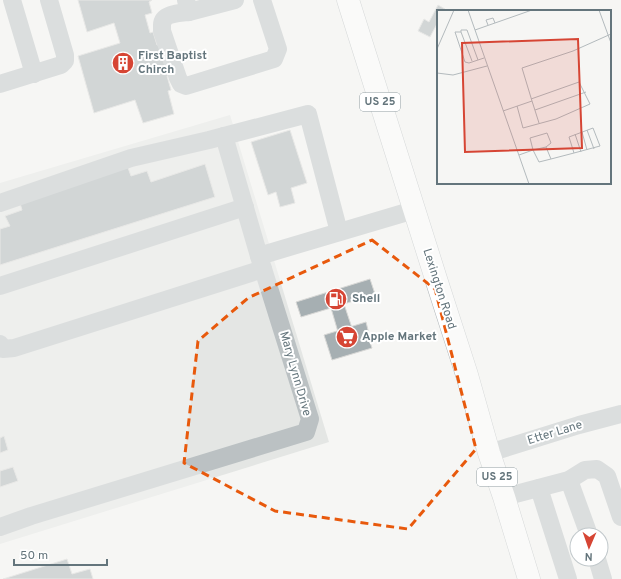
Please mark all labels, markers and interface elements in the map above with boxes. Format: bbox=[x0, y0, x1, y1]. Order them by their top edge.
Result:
inset map bbox=[437, 10, 611, 184]
place label: First Baptist Chirch bbox=[138, 48, 207, 78]
building icon: First Baptist Chirch bbox=[110, 50, 136, 76]
road number: US 25 bbox=[360, 93, 400, 111]
street label: Lexington Road bbox=[418, 247, 460, 331]
fuel station icon: Shell bbox=[323, 286, 349, 312]
place label: Shell bbox=[352, 291, 380, 307]
supermarket icon: Apple Market bbox=[334, 324, 360, 350]
place label: Apple Market bbox=[362, 329, 437, 345]
street label: Mary Lynn Drive bbox=[275, 330, 315, 418]
street label: Etter Lane bbox=[526, 417, 584, 449]
road number: US 25 bbox=[477, 468, 517, 486]
north arrow bbox=[569, 527, 609, 567]
scale bar bbox=[14, 541, 107, 567]
text: 50 m bbox=[20, 548, 48, 564]
text: N bbox=[584, 549, 593, 563]

